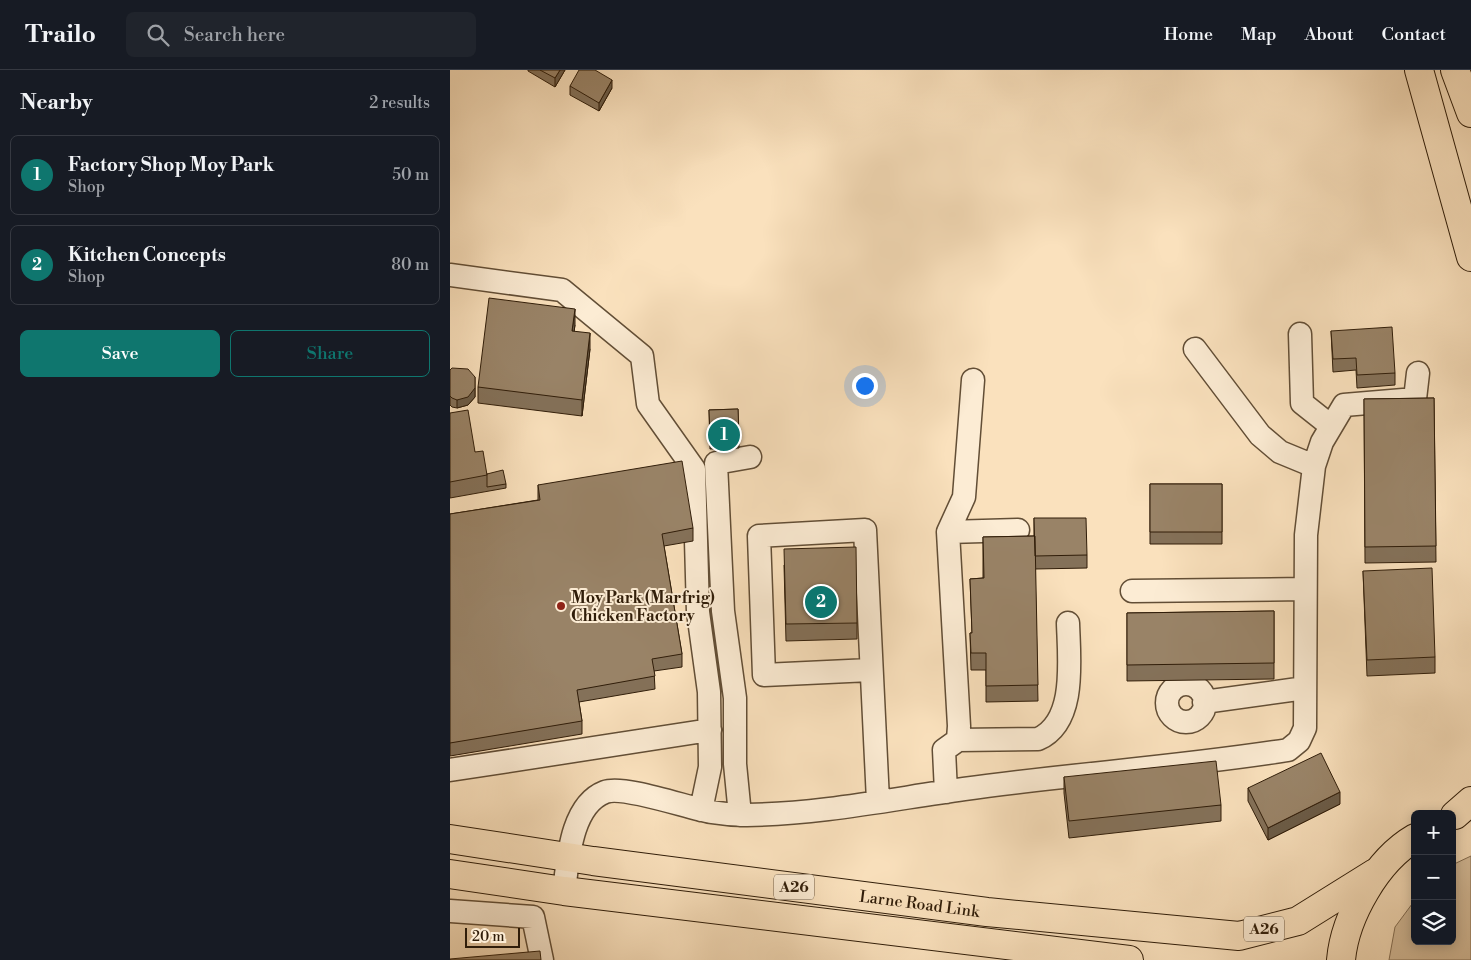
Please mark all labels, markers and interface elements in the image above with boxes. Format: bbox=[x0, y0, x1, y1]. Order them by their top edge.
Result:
search box bbox=[126, 12, 476, 57]
text: Trailo bbox=[25, 20, 96, 50]
icon: search bbox=[144, 21, 172, 49]
text: Search here bbox=[184, 23, 285, 47]
text: Home bbox=[1164, 23, 1213, 46]
text: Map bbox=[1241, 23, 1277, 46]
text: About bbox=[1305, 23, 1354, 46]
text: Contact bbox=[1382, 23, 1446, 46]
text: Nearby bbox=[20, 90, 93, 116]
text: 2 results bbox=[369, 93, 430, 113]
text: Factory Shop Moy Park bbox=[68, 153, 274, 177]
text: 1 bbox=[33, 165, 41, 185]
text: 50 m bbox=[392, 165, 429, 185]
text: Shop bbox=[68, 177, 105, 197]
text: Kitchen Concepts bbox=[68, 243, 226, 267]
text: 2 bbox=[32, 255, 42, 275]
text: 80 m bbox=[391, 255, 429, 275]
text: Shop bbox=[68, 267, 105, 287]
button: Save bbox=[20, 330, 220, 377]
button: Share bbox=[230, 330, 430, 377]
your location bbox=[852, 373, 878, 399]
pin: 1 bbox=[708, 416, 740, 454]
pin: 2 bbox=[805, 583, 837, 621]
place label: Moy Park (Marfrig) Chicken Factory bbox=[571, 588, 715, 626]
marker: Moy Park (Marfrig) Chicken Factory bbox=[555, 600, 567, 612]
map controls bbox=[1411, 810, 1456, 945]
button: + bbox=[1411, 810, 1456, 855]
button: − bbox=[1411, 855, 1456, 900]
road number: A26 bbox=[774, 874, 814, 900]
street label: Larne Road Link bbox=[858, 887, 982, 922]
button: layers bbox=[1411, 900, 1456, 945]
road number: A26 bbox=[1244, 916, 1284, 942]
scale bar bbox=[465, 925, 520, 948]
text: 20 m bbox=[472, 928, 504, 946]

